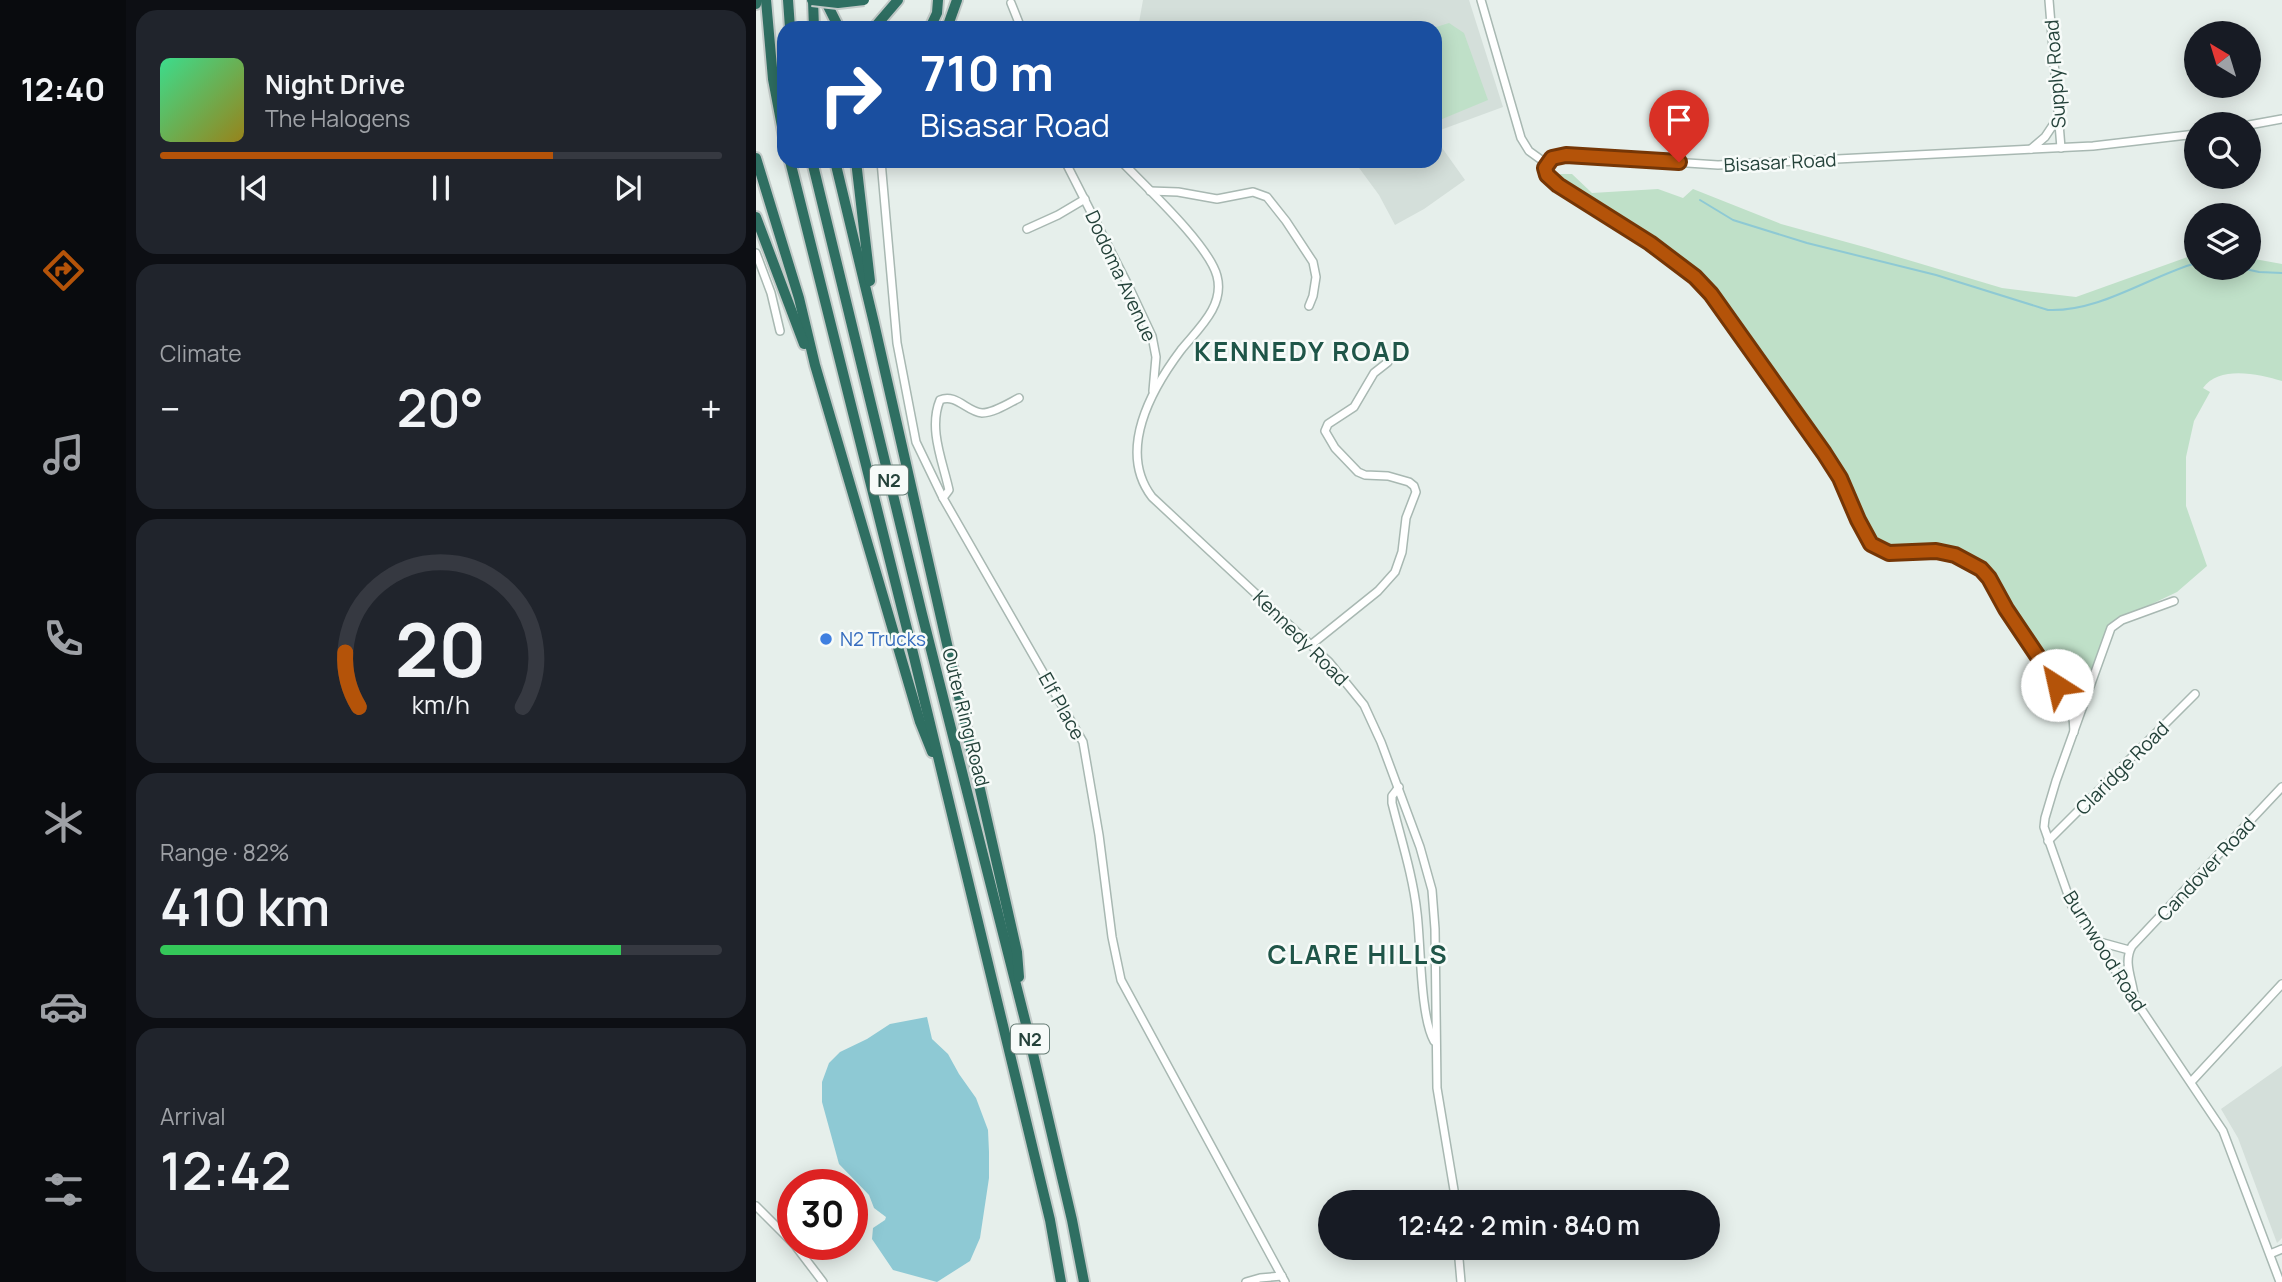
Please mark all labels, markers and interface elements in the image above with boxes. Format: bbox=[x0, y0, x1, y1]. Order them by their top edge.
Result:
street label: Supply Road bbox=[2038, 19, 2072, 129]
north arrow bbox=[2184, 21, 2261, 98]
map controls bbox=[2184, 21, 2261, 280]
text: 710 m bbox=[920, 39, 1054, 106]
icon: right bbox=[805, 49, 896, 140]
text: Night Drive bbox=[265, 66, 405, 102]
text: 12:40 bbox=[21, 67, 105, 111]
pin bbox=[1649, 90, 1709, 162]
icon: arrive bbox=[1660, 101, 1698, 139]
text: The Halogens bbox=[265, 102, 410, 134]
text: Bisasar Road bbox=[920, 103, 1110, 147]
button: search bbox=[2184, 112, 2261, 189]
street label: Bisasar Road bbox=[1723, 146, 1837, 178]
icon: previous bbox=[235, 169, 273, 207]
icon: pause bbox=[422, 169, 460, 207]
icon: next bbox=[609, 169, 647, 207]
button: layers bbox=[2184, 203, 2261, 280]
street label: Dodoma Avenue bbox=[1079, 206, 1163, 346]
icon: directions bbox=[39, 246, 88, 295]
district label: KENNEDY ROAD bbox=[1194, 333, 1412, 369]
text: Climate bbox=[160, 337, 242, 369]
text: 20° bbox=[397, 372, 484, 443]
text: − bbox=[160, 382, 181, 434]
text: + bbox=[700, 382, 722, 434]
icon: music bbox=[39, 430, 88, 479]
road number: N2 bbox=[870, 466, 908, 494]
street label: Kennedy Road bbox=[1248, 585, 1354, 691]
text: 20 bbox=[395, 599, 487, 699]
icon: phone bbox=[39, 614, 88, 663]
place label: N2 Trucks bbox=[840, 626, 926, 652]
marker: N2 Trucks bbox=[818, 631, 834, 647]
street label: Outer Ring Road bbox=[936, 645, 996, 789]
position arrow bbox=[2020, 648, 2094, 722]
street label: Elf Place bbox=[1033, 668, 1091, 744]
text: km/h bbox=[412, 687, 470, 722]
street label: Claridge Road bbox=[2070, 716, 2174, 820]
icon: climate bbox=[39, 798, 88, 847]
street label: Candover Road bbox=[2151, 811, 2261, 927]
text: Range · 82% bbox=[160, 836, 290, 868]
text: 410 km bbox=[160, 871, 330, 942]
street label: Burnwood Road bbox=[2057, 886, 2153, 1016]
district label: CLARE HILLS bbox=[1268, 936, 1448, 972]
icon: car bbox=[39, 982, 88, 1031]
road number: N2 bbox=[1011, 1024, 1049, 1054]
text: Arrival bbox=[160, 1100, 226, 1132]
text: 12:42 bbox=[160, 1135, 291, 1206]
icon: filters bbox=[39, 1165, 88, 1214]
speed limit sign: 30 bbox=[777, 1169, 868, 1260]
text: 12:42 · 2 min · 840 m bbox=[1398, 1207, 1640, 1243]

